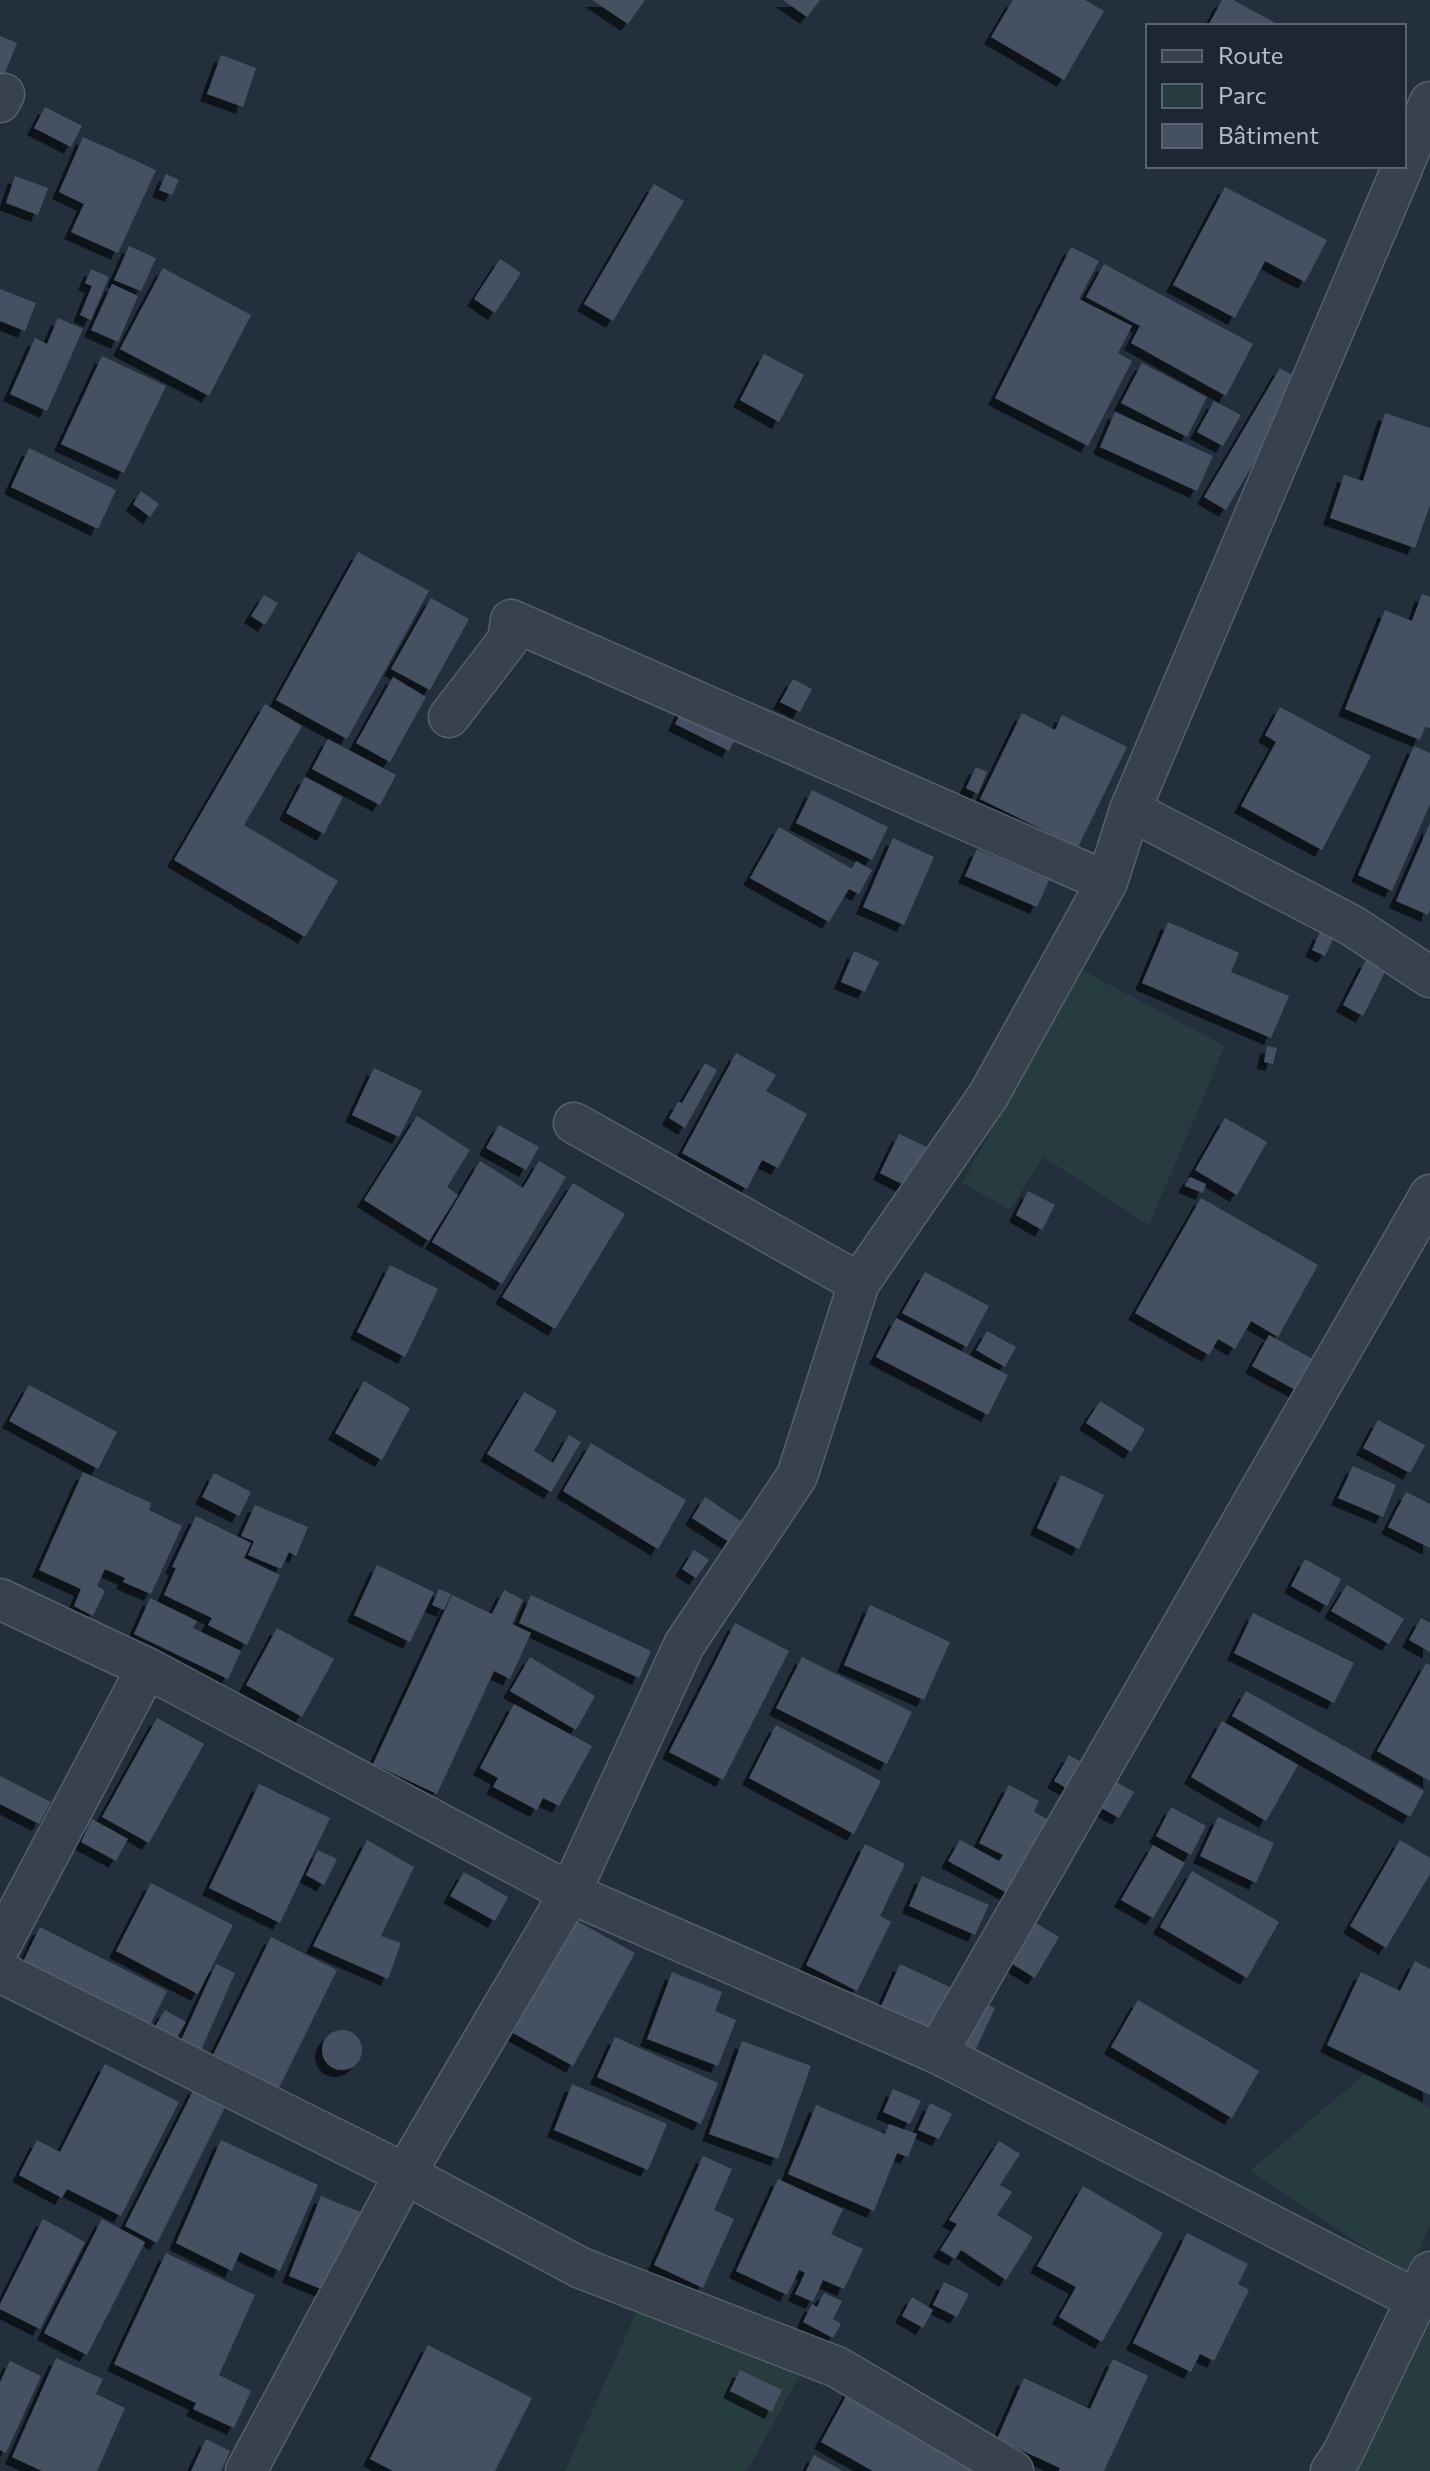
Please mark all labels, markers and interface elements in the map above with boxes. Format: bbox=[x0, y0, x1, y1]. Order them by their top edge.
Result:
legend bbox=[1146, 24, 1406, 168]
text: Route bbox=[1218, 40, 1283, 69]
text: Parc bbox=[1218, 80, 1267, 109]
text: Bâtiment bbox=[1218, 120, 1319, 149]

